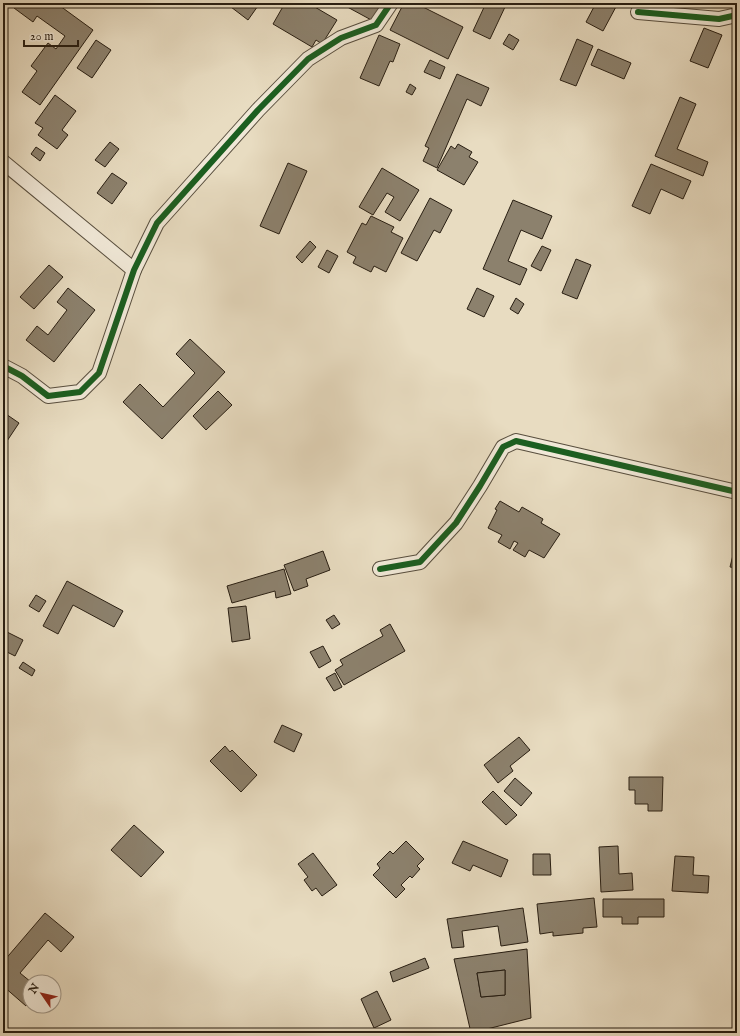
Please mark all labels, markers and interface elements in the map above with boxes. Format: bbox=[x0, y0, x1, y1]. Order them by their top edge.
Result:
scale bar bbox=[24, 22, 78, 48]
text: 20 m bbox=[30, 29, 53, 44]
north arrow bbox=[22, 974, 62, 1014]
text: N bbox=[26, 981, 43, 998]

